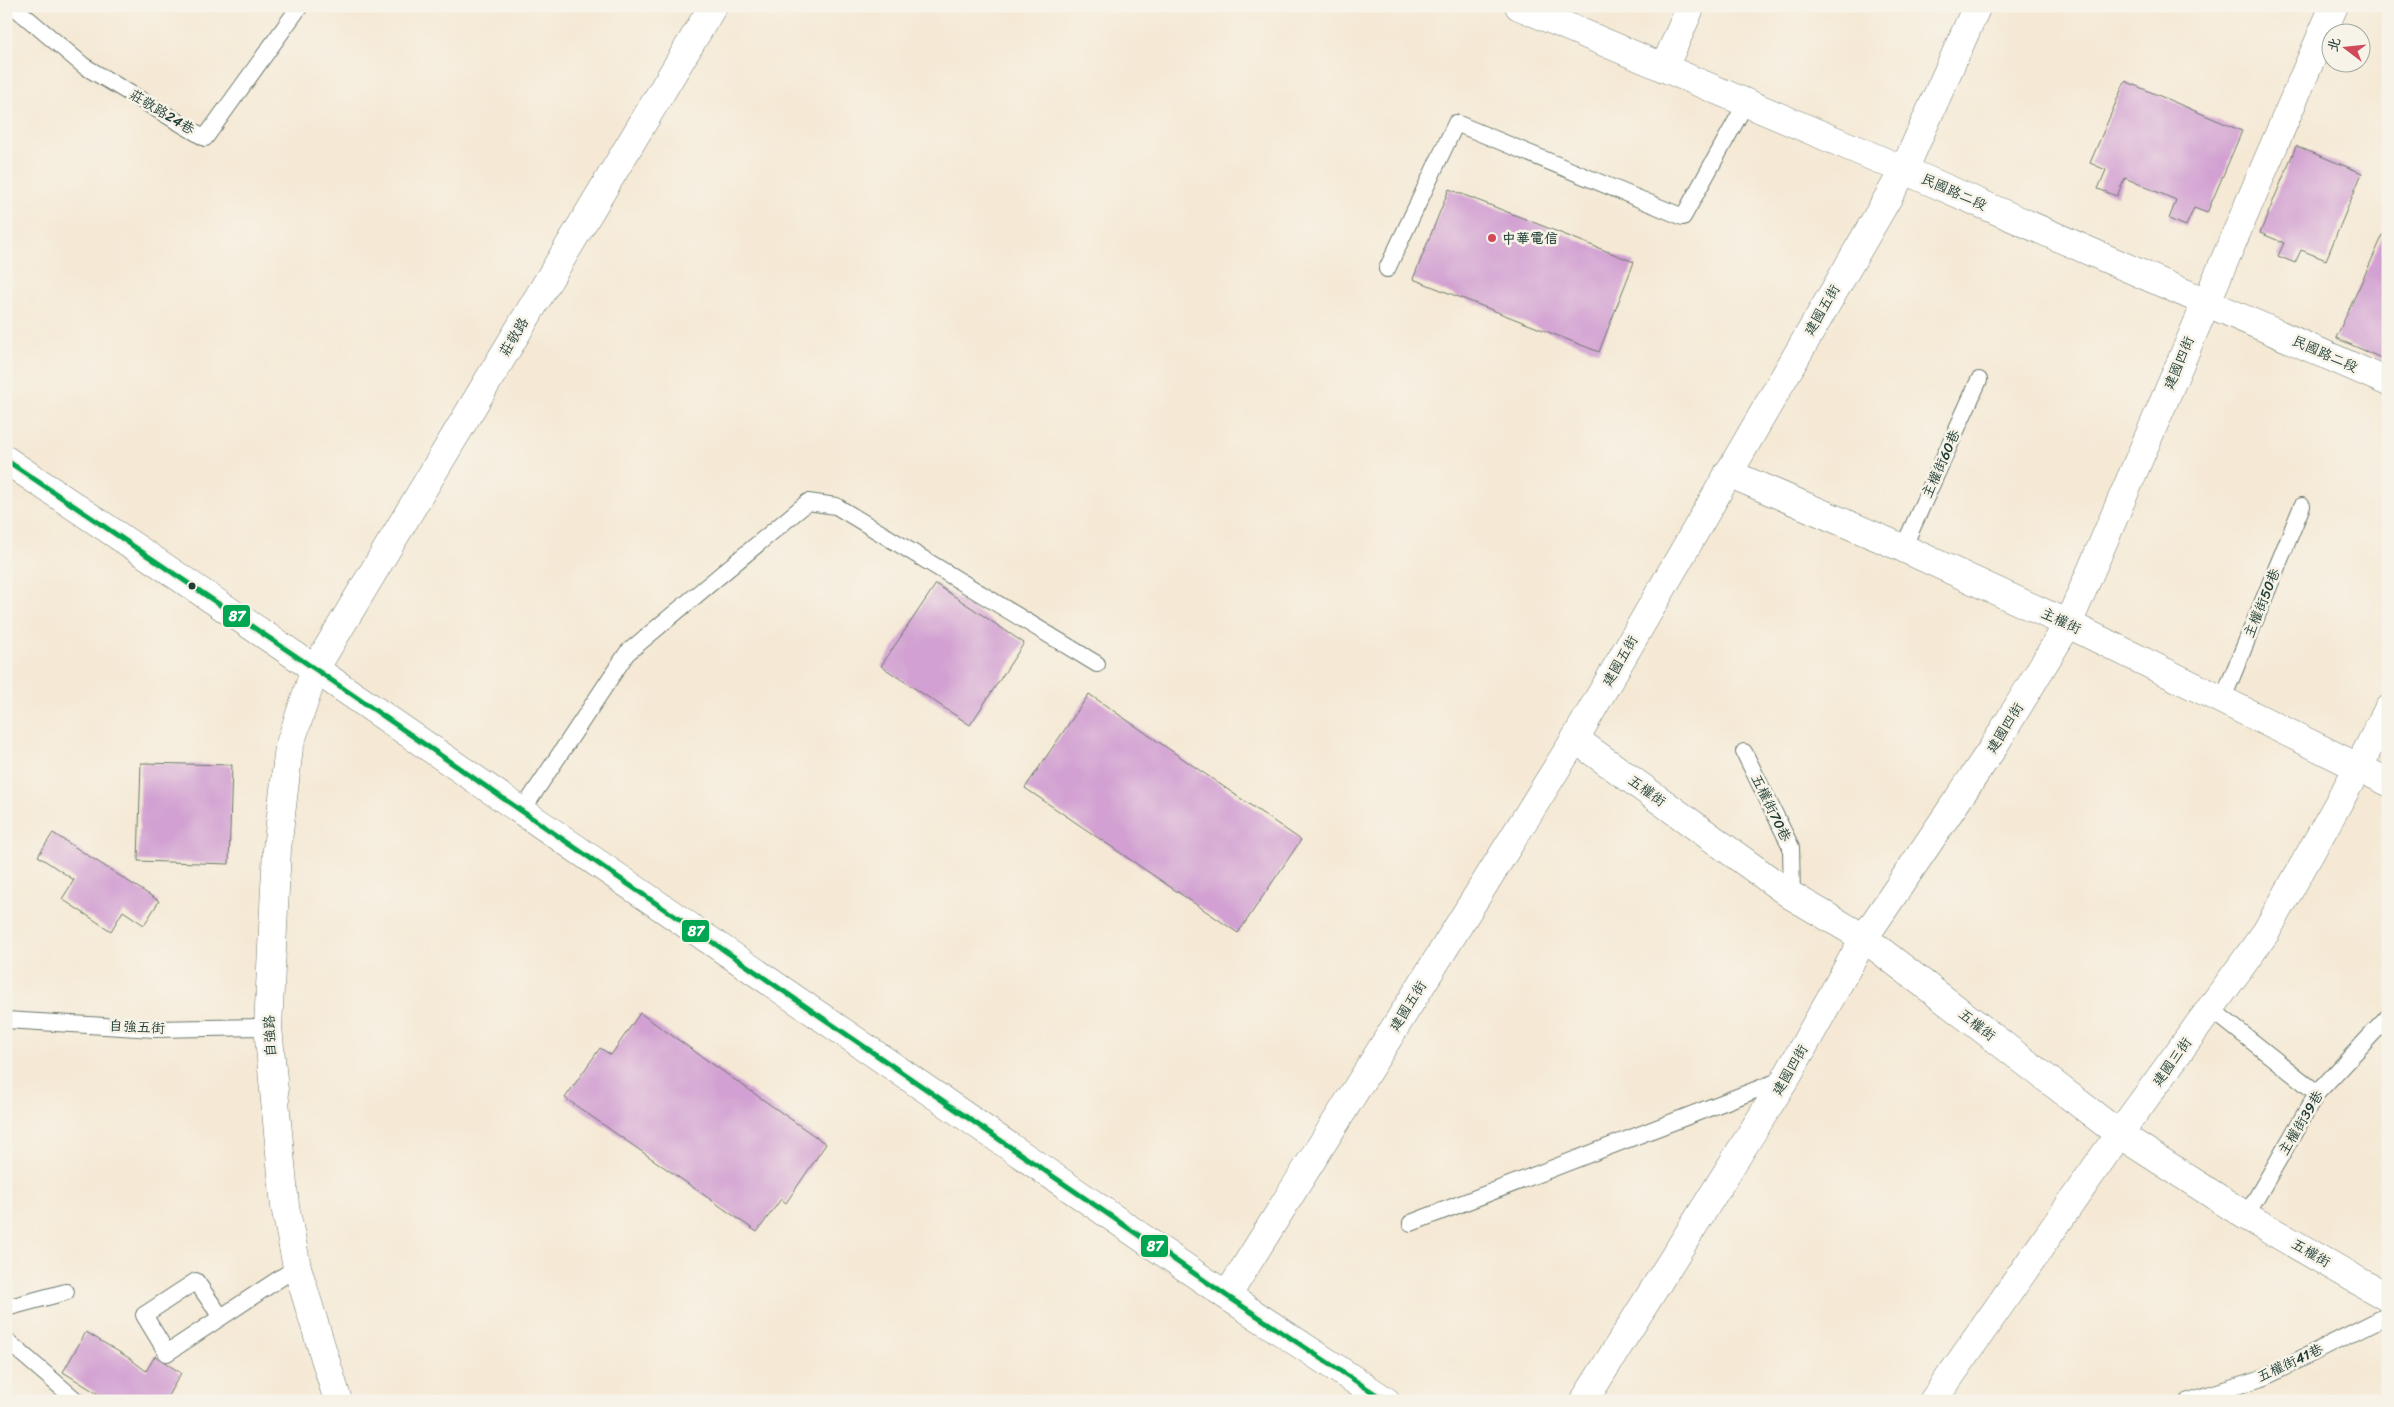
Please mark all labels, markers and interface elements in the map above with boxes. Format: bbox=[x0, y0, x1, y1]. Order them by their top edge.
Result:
north arrow bbox=[2322, 22, 2372, 72]
text: 北 bbox=[2320, 34, 2348, 55]
street label: 莊敬路24巷 bbox=[124, 83, 201, 142]
street label: 民國路二段 bbox=[1917, 166, 1991, 218]
place label: 中華電信 bbox=[1502, 226, 1558, 251]
marker: 中華電信 bbox=[1486, 232, 1498, 244]
street label: 建國五街 bbox=[1797, 280, 1847, 340]
street label: 莊敬路 bbox=[492, 313, 536, 361]
street label: 民國路二段 bbox=[2288, 328, 2362, 380]
street label: 建國四街 bbox=[2157, 332, 2201, 394]
street label: 主權街60巷 bbox=[1915, 425, 1968, 502]
street label: 主權街50巷 bbox=[2237, 563, 2288, 642]
unlabelled marker bbox=[187, 581, 197, 591]
street label: 主權街 bbox=[2037, 601, 2085, 641]
line badge: 87 bbox=[222, 604, 251, 628]
text: 87 bbox=[228, 604, 246, 629]
street label: 建國五街 bbox=[1595, 631, 1645, 691]
street label: 建國四街 bbox=[1980, 698, 2030, 758]
street label: 五權街 bbox=[1623, 769, 1671, 813]
street label: 五權街70巷 bbox=[1744, 770, 1799, 847]
line badge: 87 bbox=[681, 919, 710, 943]
text: 87 bbox=[687, 919, 705, 944]
street label: 建國五街 bbox=[1383, 976, 1433, 1036]
street label: 五權街 bbox=[1953, 1002, 2001, 1048]
street label: 自強五街 bbox=[108, 1013, 166, 1041]
street label: 自強路 bbox=[256, 1014, 284, 1058]
street label: 建國三街 bbox=[2145, 1032, 2199, 1092]
street label: 建國四街 bbox=[1765, 1040, 1815, 1100]
street label: 主權街39巷 bbox=[2272, 1085, 2331, 1160]
street label: 五權街 bbox=[2287, 1232, 2335, 1274]
line badge: 87 bbox=[1140, 1234, 1169, 1258]
text: 87 bbox=[1146, 1234, 1164, 1259]
street label: 五權街41巷 bbox=[2253, 1336, 2328, 1389]

